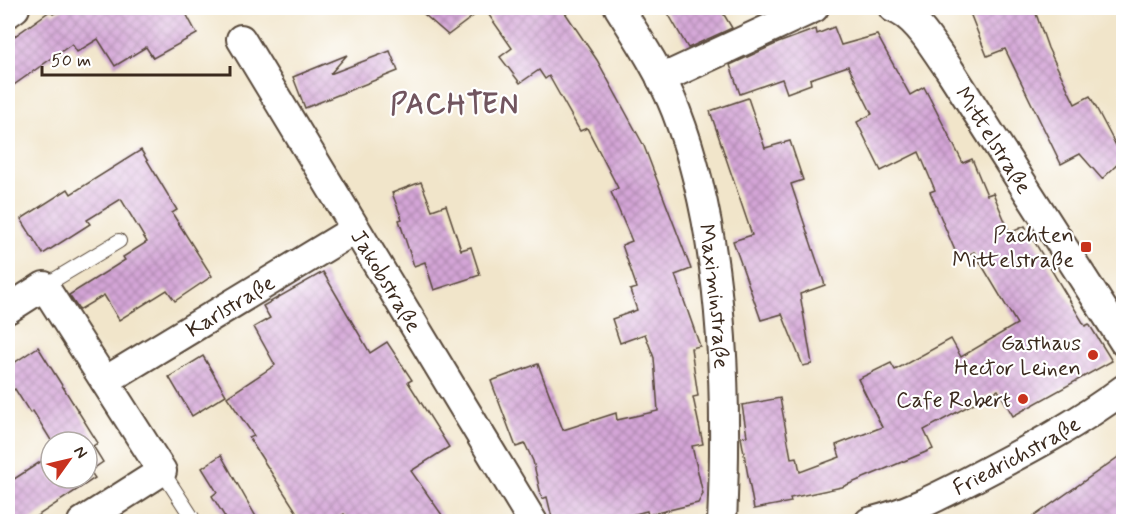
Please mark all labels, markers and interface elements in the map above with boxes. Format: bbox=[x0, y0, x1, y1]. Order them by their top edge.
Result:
scale bar bbox=[42, 39, 230, 77]
text: 50 m bbox=[51, 49, 91, 73]
street label: Mittelstraße bbox=[948, 82, 1037, 200]
district label: PACHTEN bbox=[390, 87, 520, 124]
street label: Maximinstraße bbox=[691, 222, 735, 370]
place label: Pachten Mittelstraße bbox=[952, 222, 1074, 275]
street label: Jakobstraße bbox=[343, 225, 427, 338]
marker: Pachten Mittelstraße bbox=[1079, 240, 1093, 254]
street label: Karlstraße bbox=[181, 269, 281, 345]
place label: Gasthaus Hector Leinen bbox=[954, 330, 1081, 383]
marker: Gasthaus Hector Leinen bbox=[1086, 348, 1100, 362]
place label: Cafe Robert bbox=[896, 387, 1011, 415]
marker: Cafe Robert bbox=[1016, 392, 1030, 406]
street label: Friedrichstraße bbox=[948, 410, 1086, 503]
north arrow bbox=[39, 430, 99, 490]
text: N bbox=[69, 442, 92, 463]

